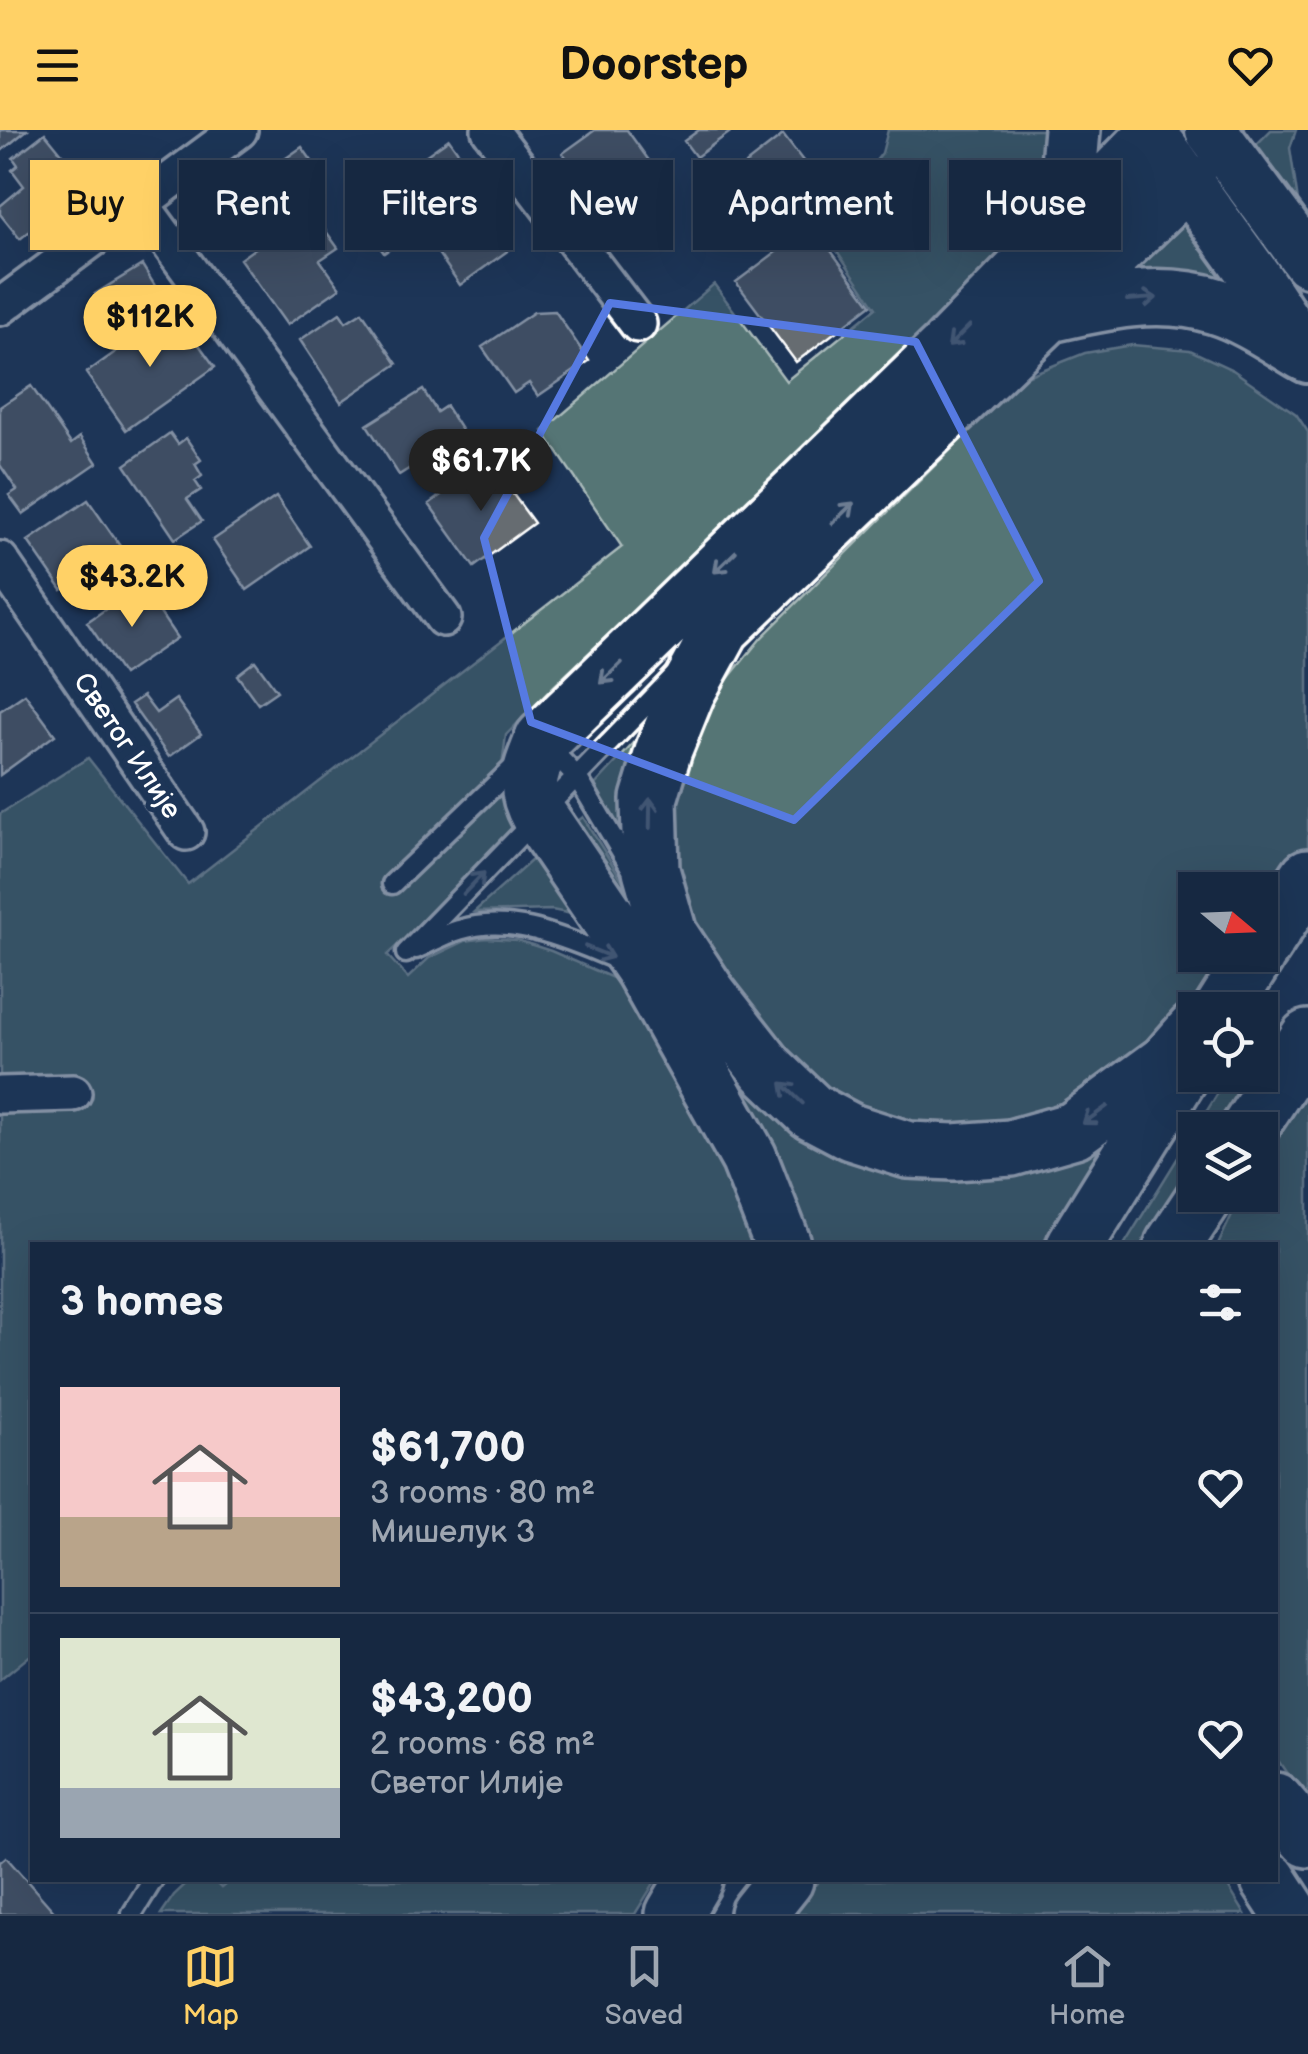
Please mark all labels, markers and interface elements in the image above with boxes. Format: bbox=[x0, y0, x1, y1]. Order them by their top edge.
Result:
icon: menu bbox=[30, 38, 85, 93]
text: Doorstep bbox=[560, 38, 748, 93]
icon: heart bbox=[1223, 38, 1278, 93]
chip: Buy bbox=[30, 160, 159, 250]
chip: Rent bbox=[179, 160, 325, 250]
chip: Filters bbox=[345, 160, 513, 250]
chip: New bbox=[533, 160, 673, 250]
chip: Apartment bbox=[693, 160, 929, 250]
chip: House bbox=[949, 160, 1121, 250]
pin: $112K bbox=[80, 285, 220, 370]
one-way arrow bbox=[1126, 289, 1158, 308]
text: $112K bbox=[106, 298, 194, 337]
one-way arrow bbox=[947, 323, 971, 347]
pin: $61.7K bbox=[400, 429, 562, 514]
text: $61.7K bbox=[431, 442, 531, 481]
one-way arrow bbox=[830, 501, 854, 525]
pin: $43.2K bbox=[51, 545, 213, 630]
one-way arrow bbox=[714, 550, 738, 574]
text: $43.2K bbox=[79, 558, 185, 597]
one-way arrow bbox=[599, 661, 623, 685]
street label: Светог Илије bbox=[66, 667, 188, 825]
one-way arrow bbox=[640, 798, 660, 830]
one-way arrow bbox=[462, 871, 486, 895]
north arrow bbox=[1178, 872, 1278, 972]
map controls bbox=[1178, 872, 1278, 1212]
one-way arrow bbox=[583, 945, 614, 963]
button: locate bbox=[1178, 992, 1278, 1092]
one-way arrow bbox=[781, 1081, 805, 1105]
one-way arrow bbox=[1081, 1104, 1109, 1125]
button: layers bbox=[1178, 1112, 1278, 1212]
icon: filters bbox=[1193, 1275, 1248, 1330]
text: 3 homes bbox=[60, 1277, 223, 1328]
text: $61,700 bbox=[370, 1423, 526, 1474]
icon: home bbox=[140, 1427, 260, 1547]
icon: heart bbox=[1193, 1460, 1248, 1515]
text: 3 rooms · 80 m² bbox=[370, 1474, 595, 1513]
text: Мишелук 3 bbox=[370, 1513, 535, 1552]
text: $43,200 bbox=[370, 1674, 533, 1725]
icon: home bbox=[140, 1678, 260, 1798]
icon: heart bbox=[1193, 1711, 1248, 1766]
text: 2 rooms · 68 m² bbox=[370, 1725, 595, 1764]
text: Светог Илије bbox=[370, 1764, 563, 1803]
tab: Map bbox=[183, 1939, 239, 2032]
tab: Saved bbox=[605, 1939, 683, 2032]
tab: Home bbox=[1049, 1939, 1125, 2032]

